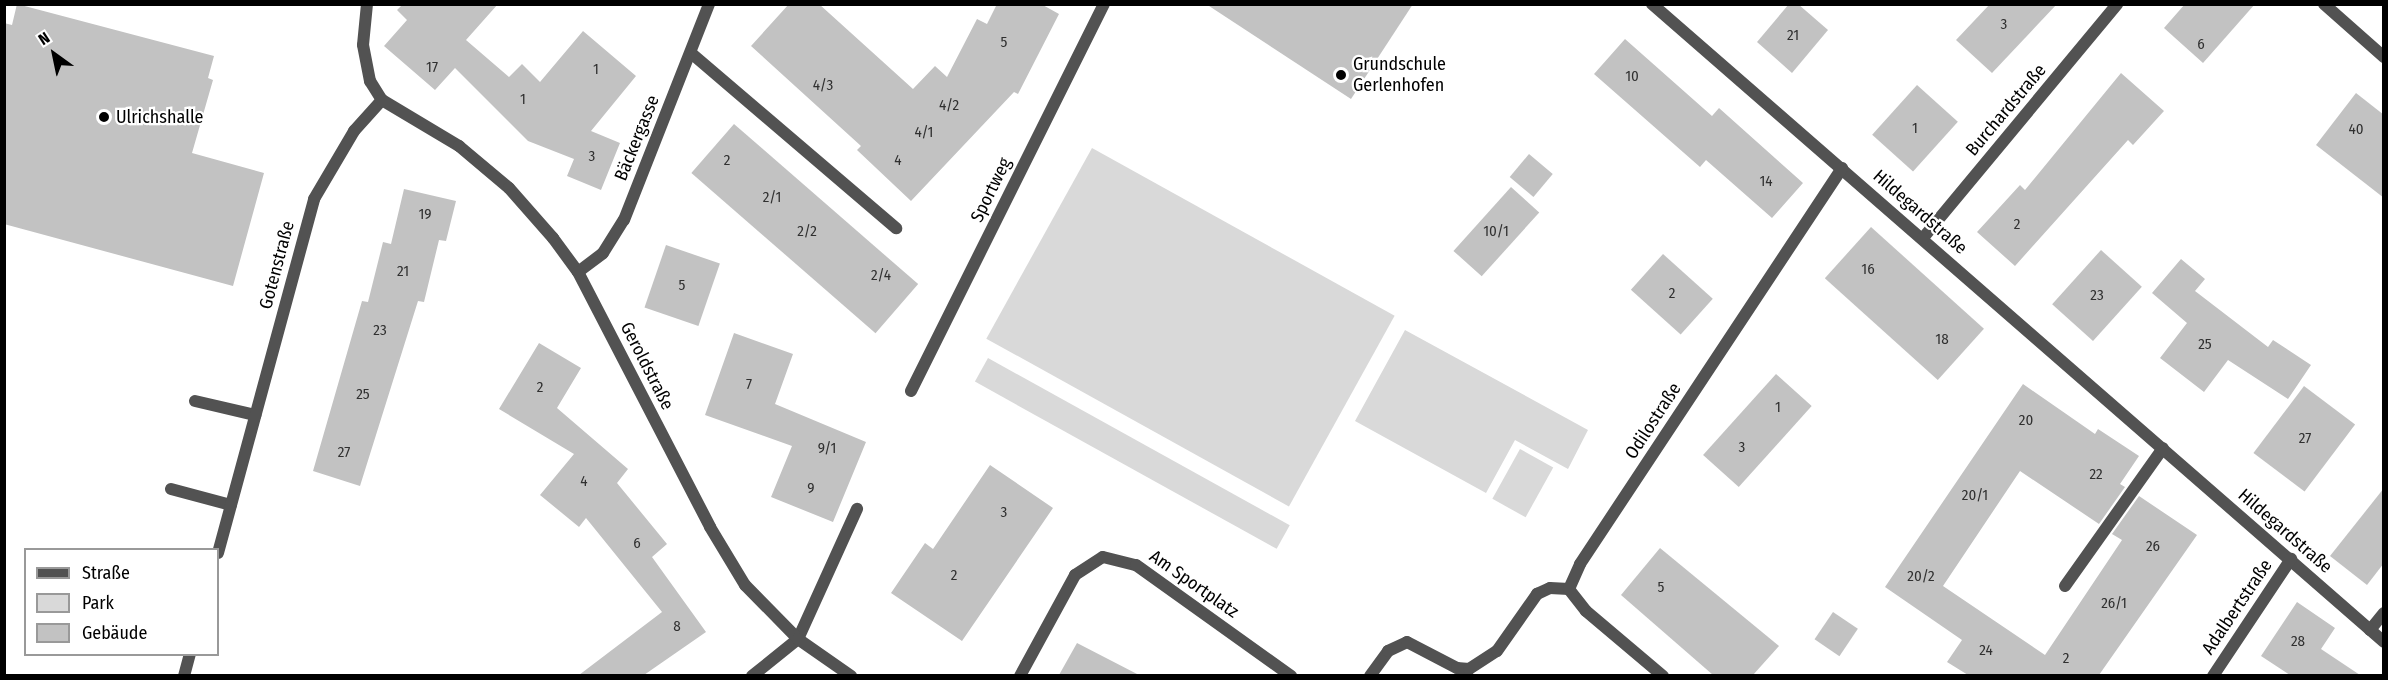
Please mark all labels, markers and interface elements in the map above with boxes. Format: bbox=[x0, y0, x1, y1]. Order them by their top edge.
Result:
house number: 3 bbox=[2001, 16, 2007, 34]
north arrow bbox=[24, 24, 84, 84]
house number: 21 bbox=[1787, 27, 1799, 45]
text: N bbox=[35, 28, 53, 49]
house number: 5 bbox=[1001, 34, 1007, 52]
house number: 6 bbox=[2197, 36, 2205, 54]
place label: Grundschule Gerlenhofen bbox=[1353, 54, 1446, 97]
house number: 17 bbox=[426, 59, 438, 77]
street label: Burchardstraße bbox=[1961, 60, 2051, 160]
house number: 1 bbox=[593, 61, 599, 79]
marker: Grundschule Gerlenhofen bbox=[1334, 68, 1348, 82]
house number: 10 bbox=[1625, 68, 1639, 86]
house number: 4/3 bbox=[813, 77, 833, 95]
house number: 1 bbox=[520, 91, 526, 109]
street label: Bäckergasse bbox=[610, 92, 664, 184]
house number: 4/2 bbox=[939, 97, 959, 115]
place label: Ulrichshalle bbox=[116, 106, 203, 128]
marker: Ulrichshalle bbox=[97, 110, 111, 124]
house number: 1 bbox=[1912, 120, 1918, 138]
house number: 40 bbox=[2348, 121, 2364, 139]
house number: 4/1 bbox=[915, 124, 933, 142]
house number: 3 bbox=[589, 148, 595, 166]
house number: 2 bbox=[724, 152, 730, 170]
house number: 4 bbox=[894, 152, 902, 170]
street label: Sportweg bbox=[966, 154, 1016, 226]
street label: Hildegardstraße bbox=[1869, 165, 1971, 259]
house number: 14 bbox=[1759, 173, 1773, 191]
house number: 2/1 bbox=[763, 189, 781, 207]
house number: 19 bbox=[418, 206, 432, 224]
house number: 2 bbox=[2014, 216, 2020, 234]
street label: Gotenstraße bbox=[255, 219, 299, 311]
house number: 2/2 bbox=[797, 223, 817, 241]
house number: 10/1 bbox=[1483, 223, 1509, 241]
house number: 16 bbox=[1861, 261, 1875, 279]
house number: 21 bbox=[397, 263, 409, 281]
house number: 2/4 bbox=[871, 267, 891, 285]
house number: 5 bbox=[679, 277, 685, 295]
house number: 2 bbox=[1669, 285, 1675, 303]
house number: 23 bbox=[2090, 287, 2104, 305]
street label: Geroldstraße bbox=[616, 319, 678, 413]
house number: 23 bbox=[373, 322, 387, 340]
house number: 18 bbox=[1935, 331, 1949, 349]
house number: 25 bbox=[2198, 336, 2212, 354]
house number: 7 bbox=[746, 376, 752, 394]
house number: 2 bbox=[537, 379, 543, 397]
street label: Odilostraße bbox=[1620, 379, 1686, 463]
house number: 25 bbox=[356, 386, 370, 404]
house number: 1 bbox=[1775, 399, 1781, 417]
house number: 20 bbox=[2019, 412, 2033, 430]
house number: 27 bbox=[2299, 430, 2311, 448]
house number: 3 bbox=[1739, 439, 1745, 457]
house number: 9/1 bbox=[818, 440, 836, 458]
house number: 27 bbox=[338, 444, 350, 462]
house number: 22 bbox=[2089, 466, 2103, 484]
house number: 4 bbox=[580, 473, 588, 491]
house number: 9 bbox=[807, 480, 815, 498]
street label: Hildegardstraße bbox=[2234, 484, 2336, 578]
house number: 20/1 bbox=[1962, 487, 1988, 505]
house number: 3 bbox=[1001, 504, 1007, 522]
house number: 6 bbox=[633, 535, 641, 553]
house number: 26 bbox=[2146, 538, 2160, 556]
street label: Am Sportplatz bbox=[1145, 545, 1243, 623]
legend bbox=[24, 548, 219, 656]
street label: Adalbertstraße bbox=[2197, 555, 2277, 659]
text: Straße bbox=[82, 562, 130, 584]
house number: 2 bbox=[951, 567, 957, 585]
house number: 20/2 bbox=[1907, 568, 1935, 586]
house number: 5 bbox=[1658, 579, 1664, 597]
text: Park bbox=[82, 592, 114, 614]
house number: 26/1 bbox=[2101, 595, 2127, 613]
house number: 8 bbox=[673, 618, 681, 636]
text: Gebäude bbox=[82, 622, 147, 644]
house number: 28 bbox=[2291, 633, 2305, 651]
house number: 24 bbox=[1979, 642, 1993, 660]
house number: 2 bbox=[2063, 650, 2069, 668]

